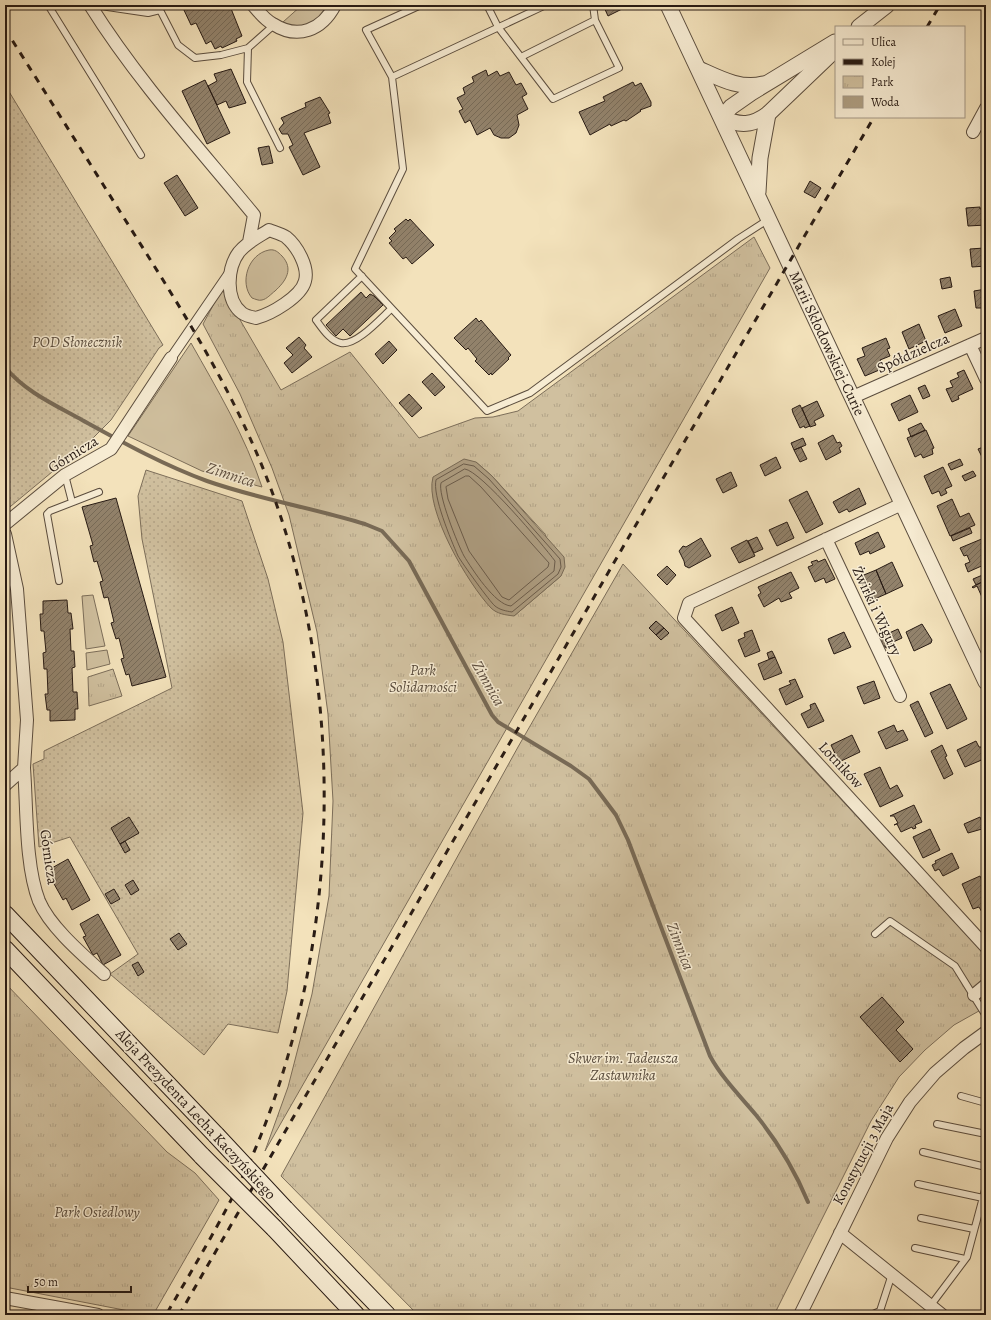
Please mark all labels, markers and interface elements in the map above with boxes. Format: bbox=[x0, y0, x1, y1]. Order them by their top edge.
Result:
legend bbox=[835, 26, 965, 118]
text: Ulica bbox=[871, 34, 896, 50]
text: Kolej bbox=[871, 54, 895, 70]
text: Park bbox=[871, 74, 894, 90]
text: Woda bbox=[870, 94, 900, 110]
street label: Marii Skłodowskiej-Curie bbox=[784, 268, 870, 419]
street label: Spółdzielcza bbox=[874, 328, 952, 378]
park label: POD Słonecznik bbox=[32, 332, 122, 352]
street label: Górnicza bbox=[44, 431, 102, 477]
water label: Zimnica bbox=[204, 457, 258, 493]
street label: Żwirki i Wigury bbox=[848, 563, 907, 659]
water label: Zimnica bbox=[466, 657, 510, 711]
park label: Park Solidarności bbox=[389, 660, 457, 697]
street label: Lotników bbox=[814, 737, 868, 793]
street label: Górnicza bbox=[35, 828, 63, 886]
water label: Zimnica bbox=[661, 919, 699, 974]
street label: Aleja Prezydenta Lecha Kaczyńskiego bbox=[111, 1024, 281, 1204]
park label: Skwer im. Tadeusza Zastawnika bbox=[568, 1048, 678, 1085]
street label: Konstytucji 3 Maja bbox=[828, 1100, 898, 1208]
park label: Park Osiedlowy bbox=[54, 1202, 140, 1222]
scale bar bbox=[28, 1268, 131, 1294]
text: 50 m bbox=[34, 1274, 58, 1290]

